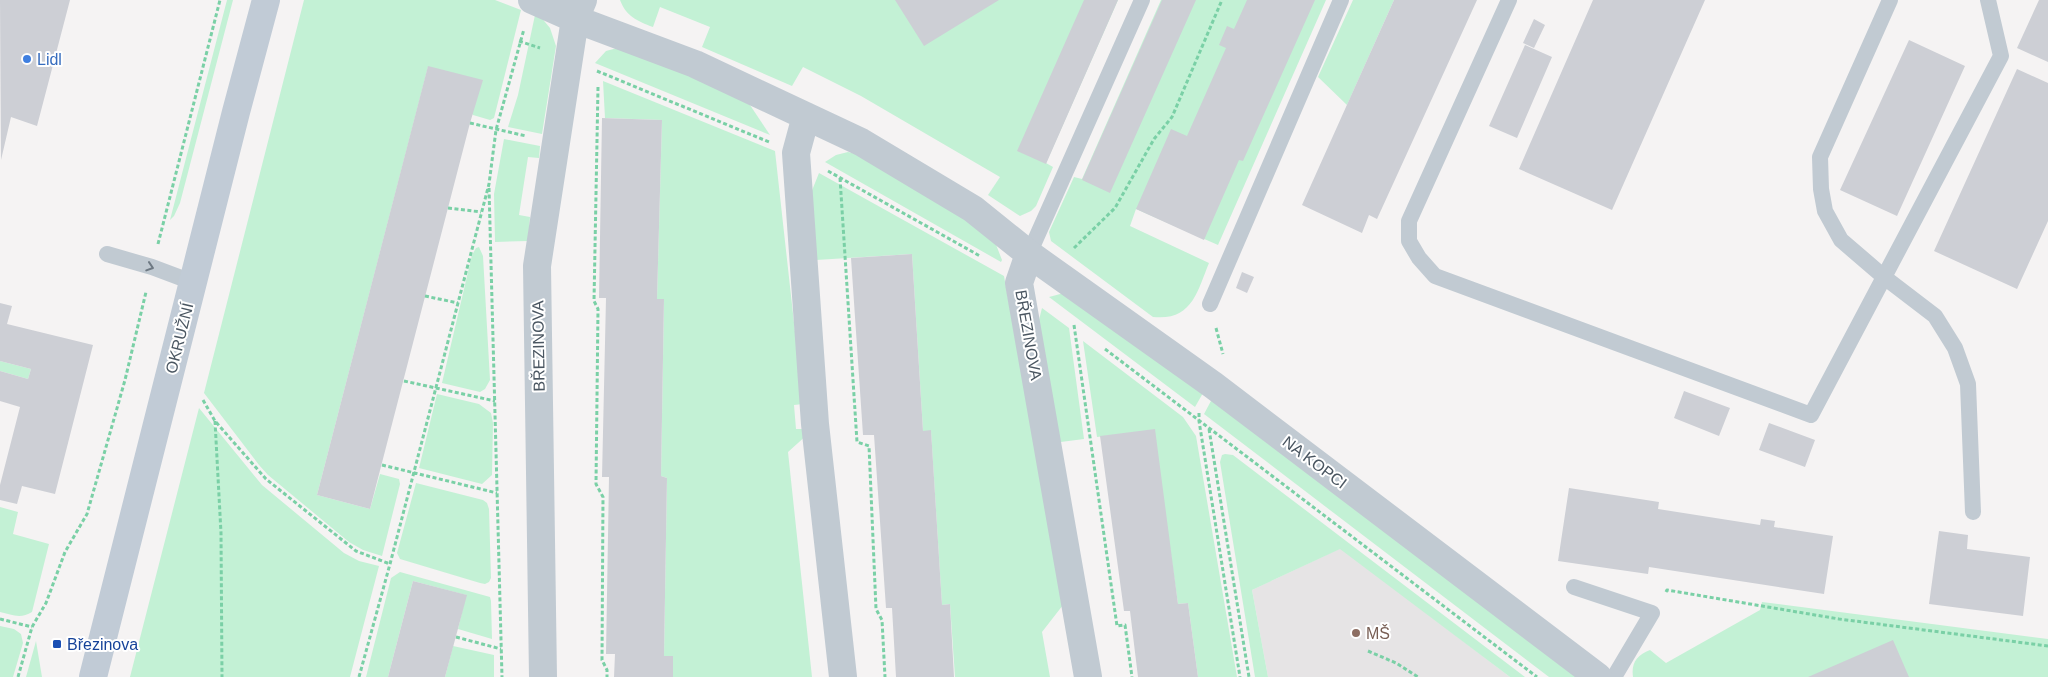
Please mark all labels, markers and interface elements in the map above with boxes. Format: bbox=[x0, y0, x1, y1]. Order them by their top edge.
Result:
place label: Lidl bbox=[37, 51, 62, 68]
marker: Lidl bbox=[21, 53, 33, 65]
one-way arrow bbox=[145, 261, 154, 271]
street label: BŘEZINOVA bbox=[1012, 288, 1046, 382]
street label: OKRUŽNÍ bbox=[162, 300, 197, 375]
street label: BŘEZINOVA bbox=[528, 300, 548, 392]
street label: NA KOPCI bbox=[1279, 433, 1350, 492]
place label: MŠ bbox=[1366, 624, 1390, 642]
marker: MŠ bbox=[1350, 627, 1362, 639]
place label: Březinova bbox=[67, 636, 138, 653]
marker: Březinova bbox=[51, 638, 63, 650]

